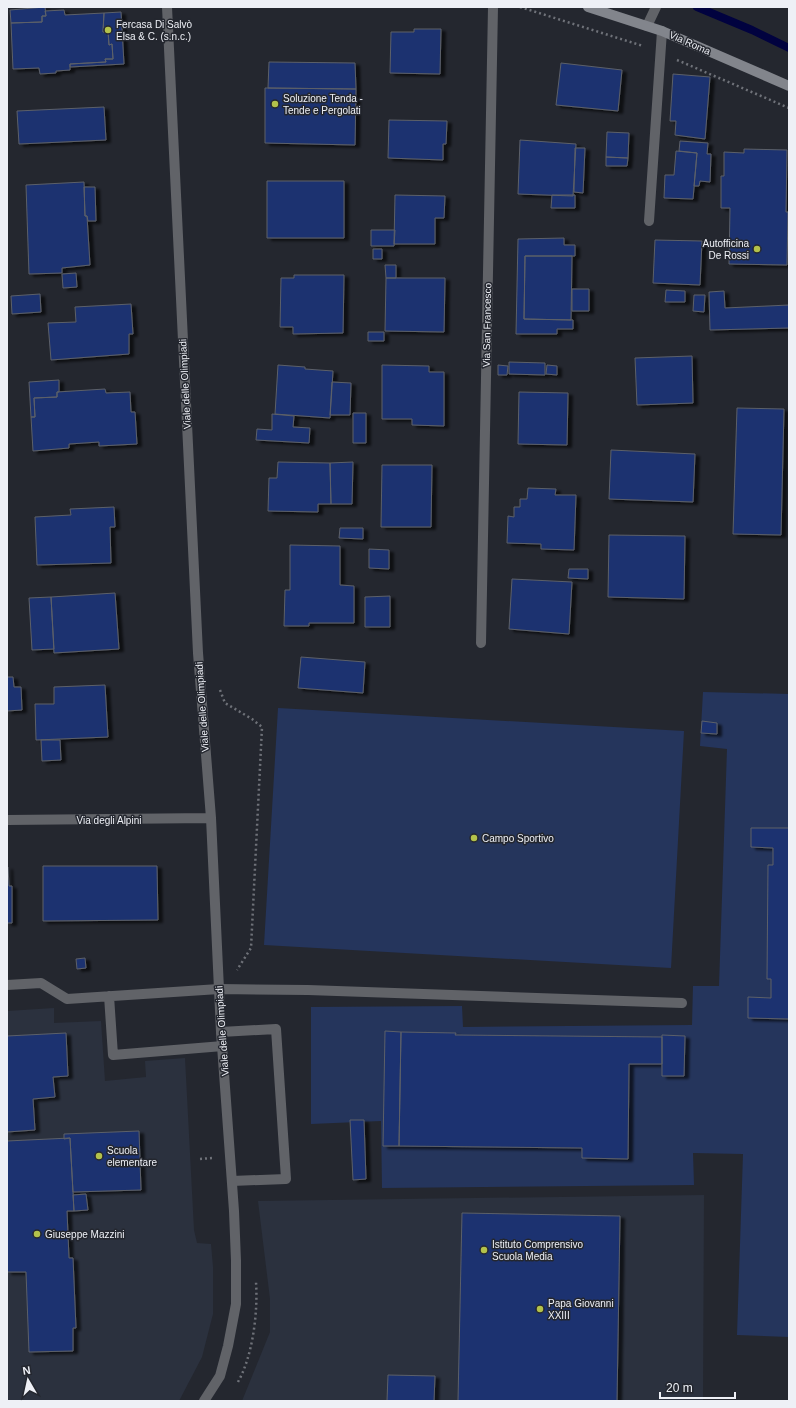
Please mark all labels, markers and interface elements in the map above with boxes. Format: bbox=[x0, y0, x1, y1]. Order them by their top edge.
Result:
place label: Fercasa Di Salvò Elsa & C. (s.n.c.) bbox=[116, 19, 193, 42]
marker: Fercasa Di Salvò Elsa & C. (s.n.c.) bbox=[103, 25, 113, 35]
street label: Via Roma bbox=[668, 29, 713, 57]
place label: Soluzione Tenda - Tende e Pergolati bbox=[283, 93, 363, 116]
marker: Soluzione Tenda - Tende e Pergolati bbox=[270, 99, 280, 109]
place label: Autofficina De Rossi bbox=[702, 238, 749, 261]
marker: Autofficina De Rossi bbox=[752, 244, 762, 254]
street label: Via San Francesco bbox=[481, 282, 493, 367]
street label: Viale delle Olimpiadi bbox=[177, 339, 193, 429]
street label: Viale delle Olimpiadi bbox=[193, 662, 211, 752]
street label: Via degli Alpini bbox=[77, 815, 141, 826]
marker: Campo Sportivo bbox=[469, 833, 479, 843]
place label: Campo Sportivo bbox=[482, 833, 554, 844]
street label: Viale delle Olimpiadi bbox=[213, 986, 231, 1076]
place label: Scuola elementare bbox=[107, 1145, 157, 1168]
marker: Scuola elementare bbox=[94, 1151, 104, 1161]
marker: Giuseppe Mazzini bbox=[32, 1229, 42, 1239]
place label: Giuseppe Mazzini bbox=[45, 1229, 124, 1240]
place label: Istituto Comprensivo Scuola Media bbox=[492, 1239, 584, 1262]
marker: Istituto Comprensivo Scuola Media bbox=[479, 1245, 489, 1255]
place label: Papa Giovanni XXIII bbox=[548, 1298, 614, 1321]
marker: Papa Giovanni XXIII bbox=[535, 1304, 545, 1314]
north arrow bbox=[8, 1360, 48, 1400]
text: N bbox=[22, 1364, 31, 1377]
scale bar bbox=[660, 1374, 735, 1400]
text: 20 m bbox=[666, 1381, 693, 1395]

